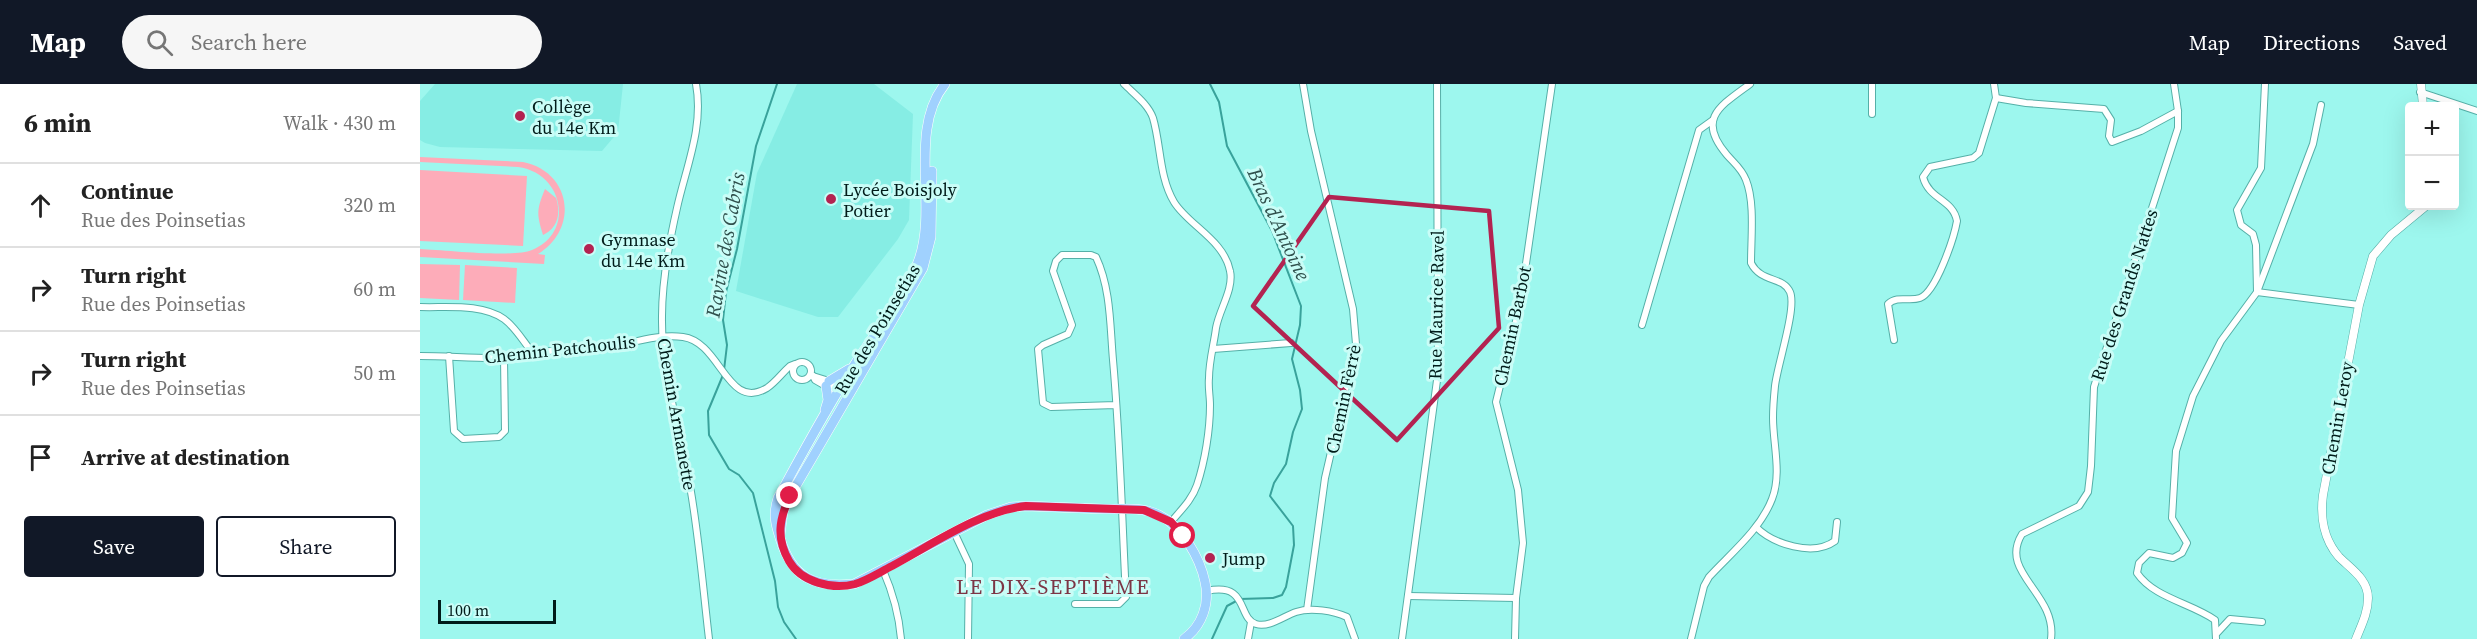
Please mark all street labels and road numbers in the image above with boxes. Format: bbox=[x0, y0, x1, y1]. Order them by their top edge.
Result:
street label: Rue des Grands Nattes bbox=[2084, 206, 2164, 384]
street label: Rue Maurice Ravel bbox=[1422, 230, 1450, 380]
street label: Rue des Poinsetias bbox=[828, 259, 926, 399]
street label: Chemin Barbot bbox=[1487, 264, 1537, 388]
street label: Chemin Patchoulis bbox=[483, 329, 637, 369]
street label: Chemin Armanette bbox=[651, 336, 703, 492]
street label: Chemin Fèrrè bbox=[1319, 342, 1367, 456]
street label: Chemin Leroy bbox=[2315, 359, 2359, 476]

